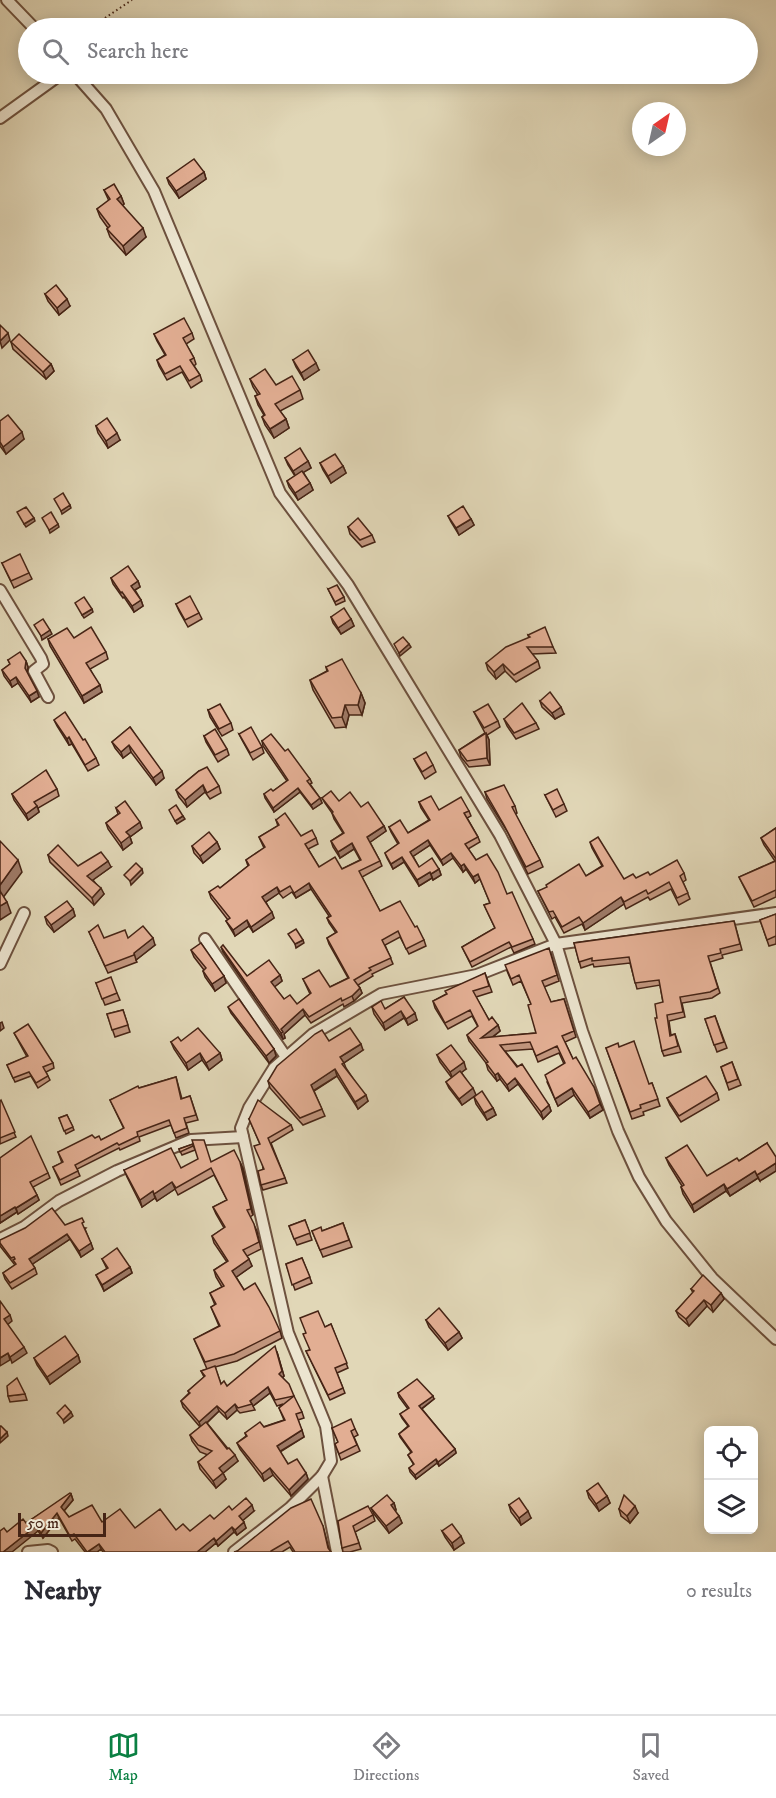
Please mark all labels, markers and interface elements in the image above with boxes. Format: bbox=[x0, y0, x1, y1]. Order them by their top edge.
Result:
search box bbox=[18, 18, 758, 84]
icon: search bbox=[39, 35, 72, 68]
text: Search here bbox=[87, 38, 189, 65]
north arrow bbox=[632, 102, 686, 156]
map controls bbox=[704, 1426, 758, 1534]
button: locate bbox=[704, 1426, 758, 1480]
button: layers bbox=[704, 1480, 758, 1534]
scale bar bbox=[18, 1510, 106, 1538]
text: 50 m bbox=[27, 1513, 59, 1533]
text: Nearby bbox=[24, 1575, 101, 1608]
text: 0 results bbox=[686, 1579, 752, 1604]
tab: Map bbox=[107, 1729, 140, 1785]
tab: Directions bbox=[353, 1729, 419, 1785]
tab: Saved bbox=[633, 1729, 669, 1785]

